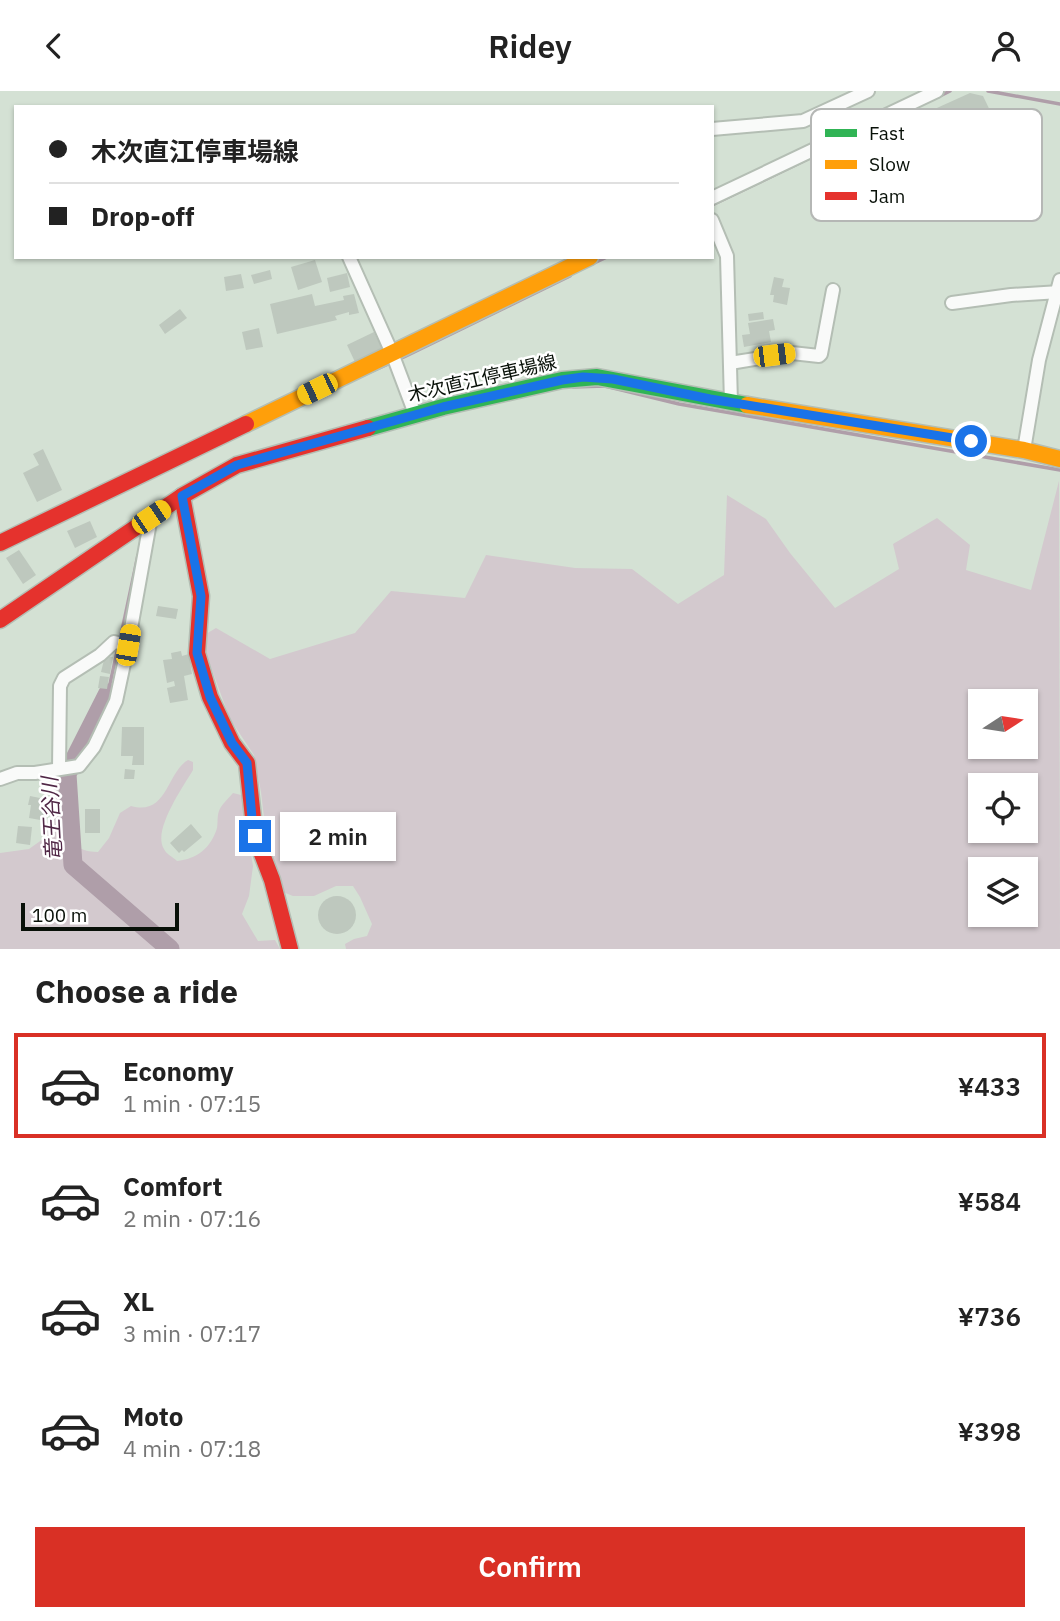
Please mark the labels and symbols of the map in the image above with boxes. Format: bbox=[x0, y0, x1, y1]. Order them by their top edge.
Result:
legend bbox=[811, 109, 1042, 221]
text: Fast bbox=[869, 121, 905, 145]
text: Slow bbox=[869, 152, 910, 176]
text: Jam bbox=[869, 184, 905, 208]
car bbox=[752, 342, 797, 368]
street label: 木次直江停車場線 bbox=[405, 349, 559, 407]
car bbox=[294, 370, 341, 408]
route start bbox=[955, 425, 987, 457]
car bbox=[128, 497, 175, 537]
car bbox=[115, 622, 142, 668]
north arrow bbox=[968, 689, 1038, 759]
water label: 竜王谷川 bbox=[35, 774, 67, 862]
callout: 2 min bbox=[280, 811, 395, 861]
route end bbox=[239, 820, 271, 852]
scale bar bbox=[21, 900, 178, 932]

